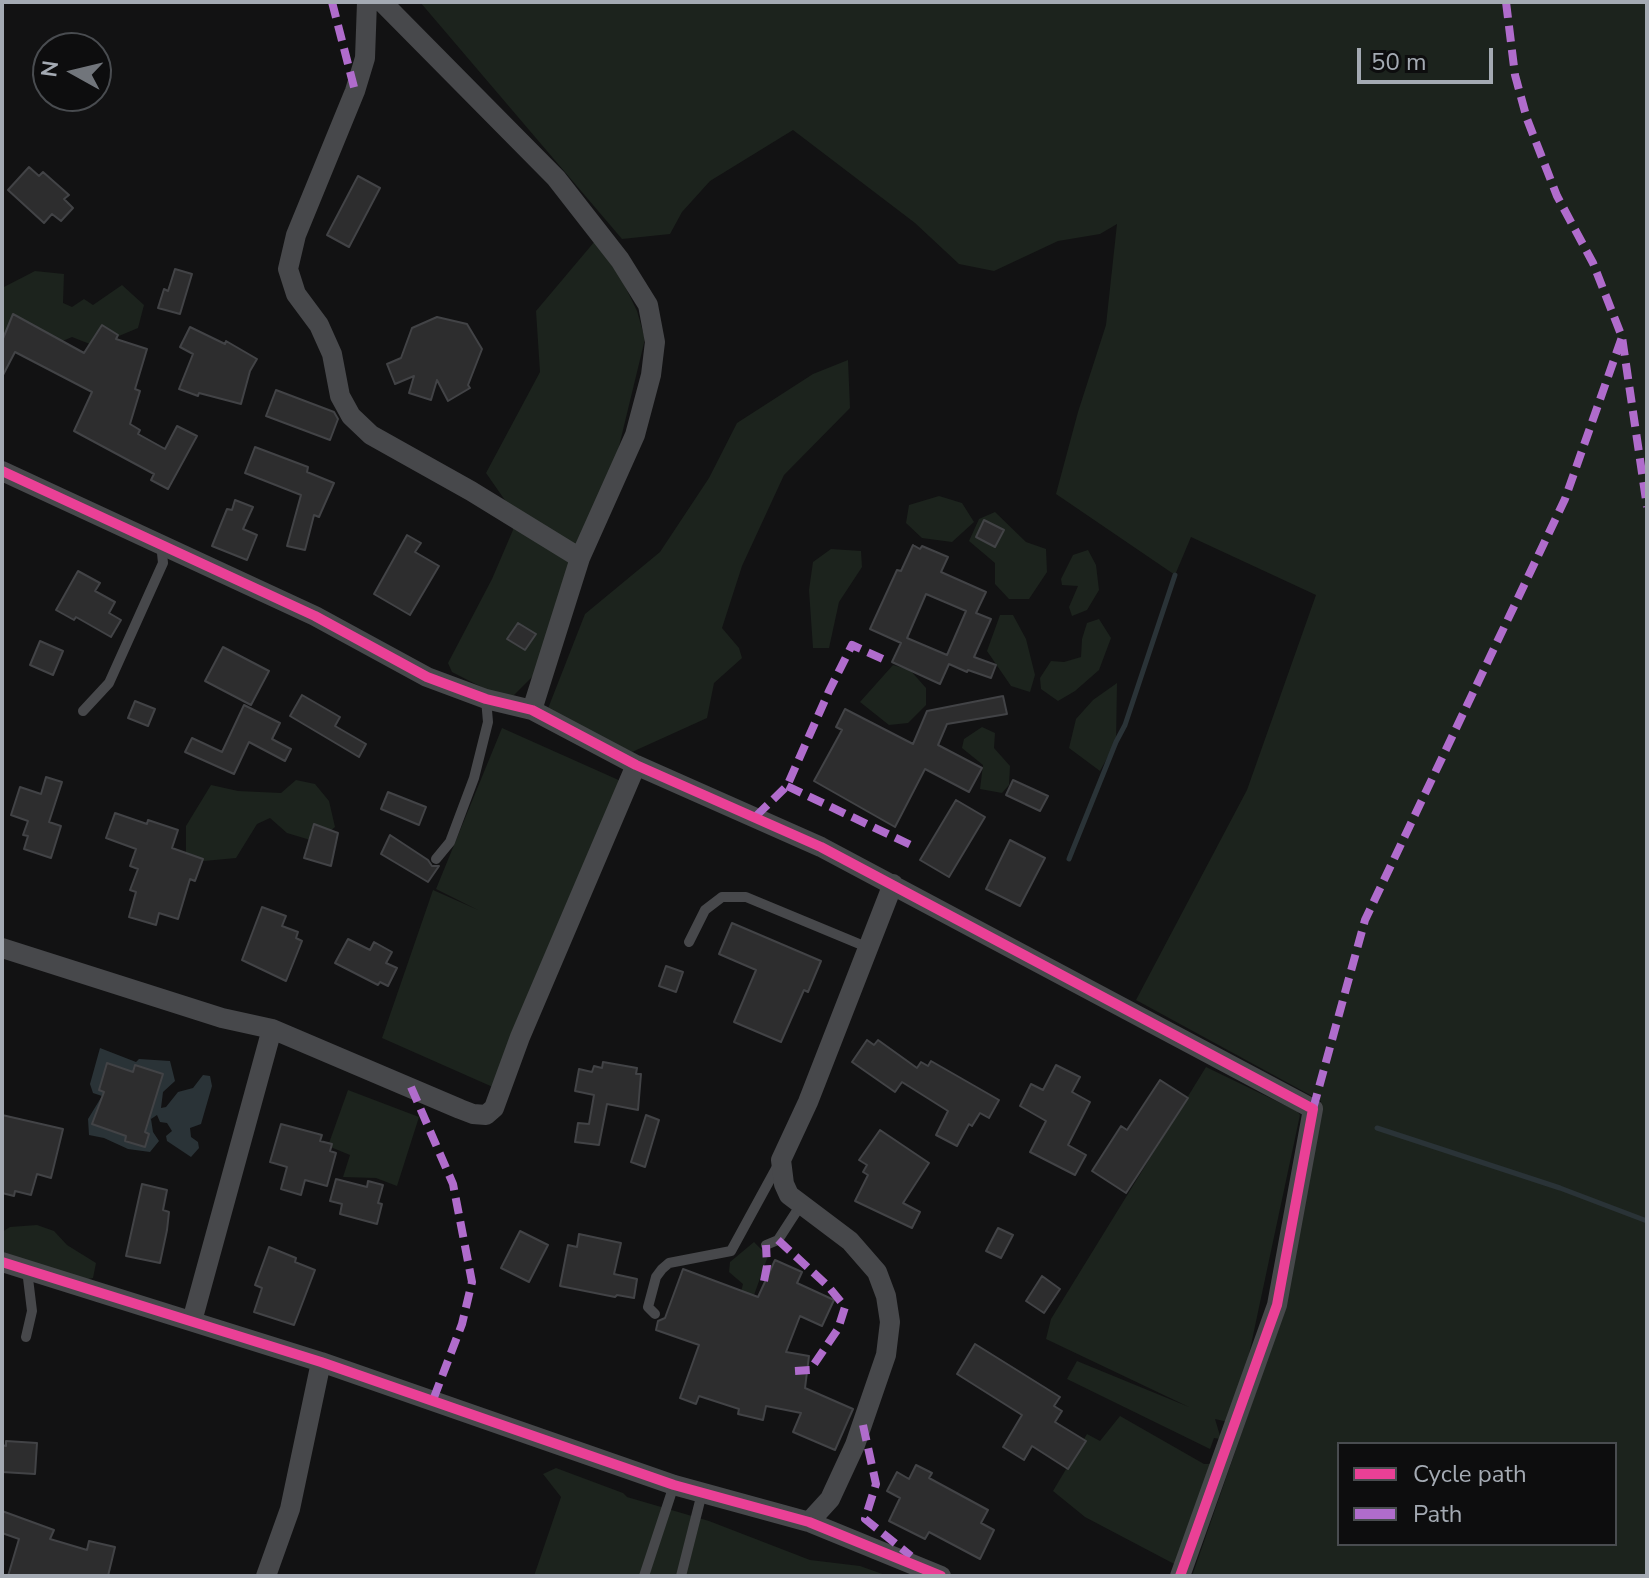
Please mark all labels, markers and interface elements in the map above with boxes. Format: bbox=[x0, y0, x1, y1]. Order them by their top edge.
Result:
north arrow bbox=[32, 32, 112, 112]
scale bar bbox=[1361, 32, 1497, 82]
text: 50 m bbox=[1371, 46, 1427, 78]
text: N bbox=[34, 59, 66, 79]
legend bbox=[1337, 1442, 1617, 1546]
text: Cycle path bbox=[1413, 1458, 1527, 1490]
text: Path bbox=[1413, 1498, 1462, 1530]

